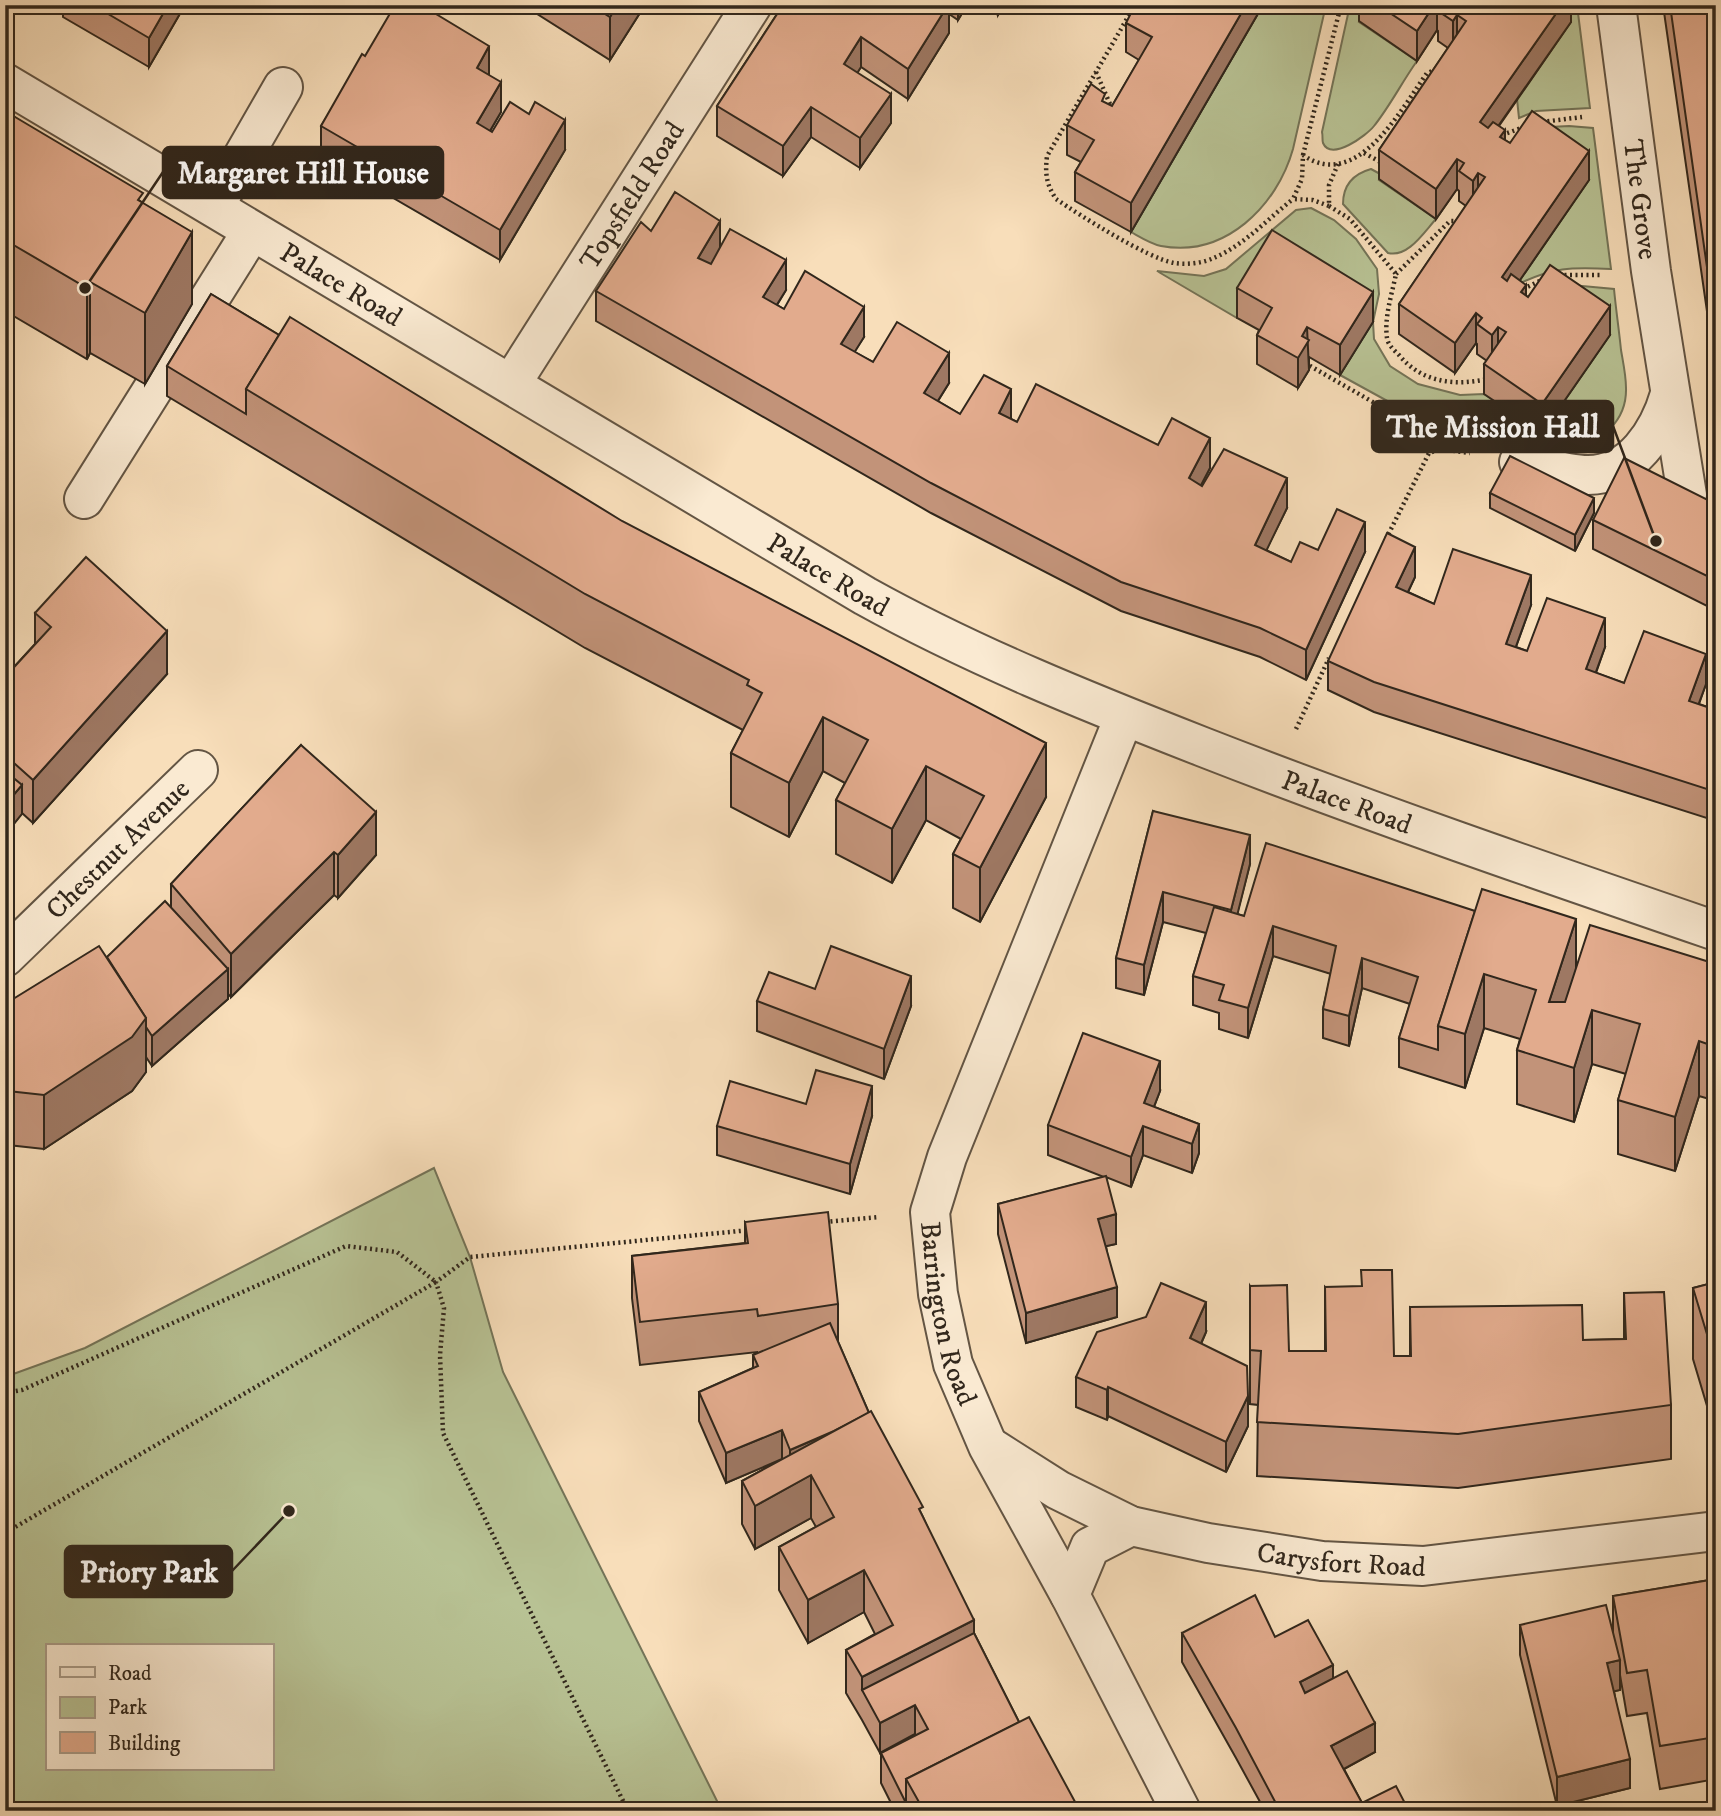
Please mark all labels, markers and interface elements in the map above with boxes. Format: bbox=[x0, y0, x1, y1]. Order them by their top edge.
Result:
street label: Topsfield Road bbox=[572, 115, 693, 277]
street label: The Grove bbox=[1615, 137, 1665, 262]
callout: Margaret Hill House bbox=[163, 147, 443, 198]
text: Margaret Hill House bbox=[177, 156, 430, 193]
street label: Palace Road bbox=[273, 235, 408, 335]
callout: The Mission Hall bbox=[1372, 401, 1613, 452]
text: The Mission Hall bbox=[1386, 410, 1600, 447]
street label: Palace Road bbox=[760, 526, 895, 625]
street label: Palace Road bbox=[1277, 763, 1417, 843]
street label: Chestnut Avenue bbox=[39, 772, 197, 927]
street label: Barrington Road bbox=[912, 1220, 985, 1411]
street label: Carysfort Road bbox=[1254, 1535, 1426, 1585]
callout: Priory Park bbox=[65, 1546, 232, 1597]
text: Priory Park bbox=[80, 1555, 219, 1592]
legend bbox=[46, 1644, 273, 1770]
text: Road bbox=[108, 1661, 152, 1687]
text: Park bbox=[108, 1695, 148, 1721]
text: Building bbox=[108, 1731, 181, 1757]

